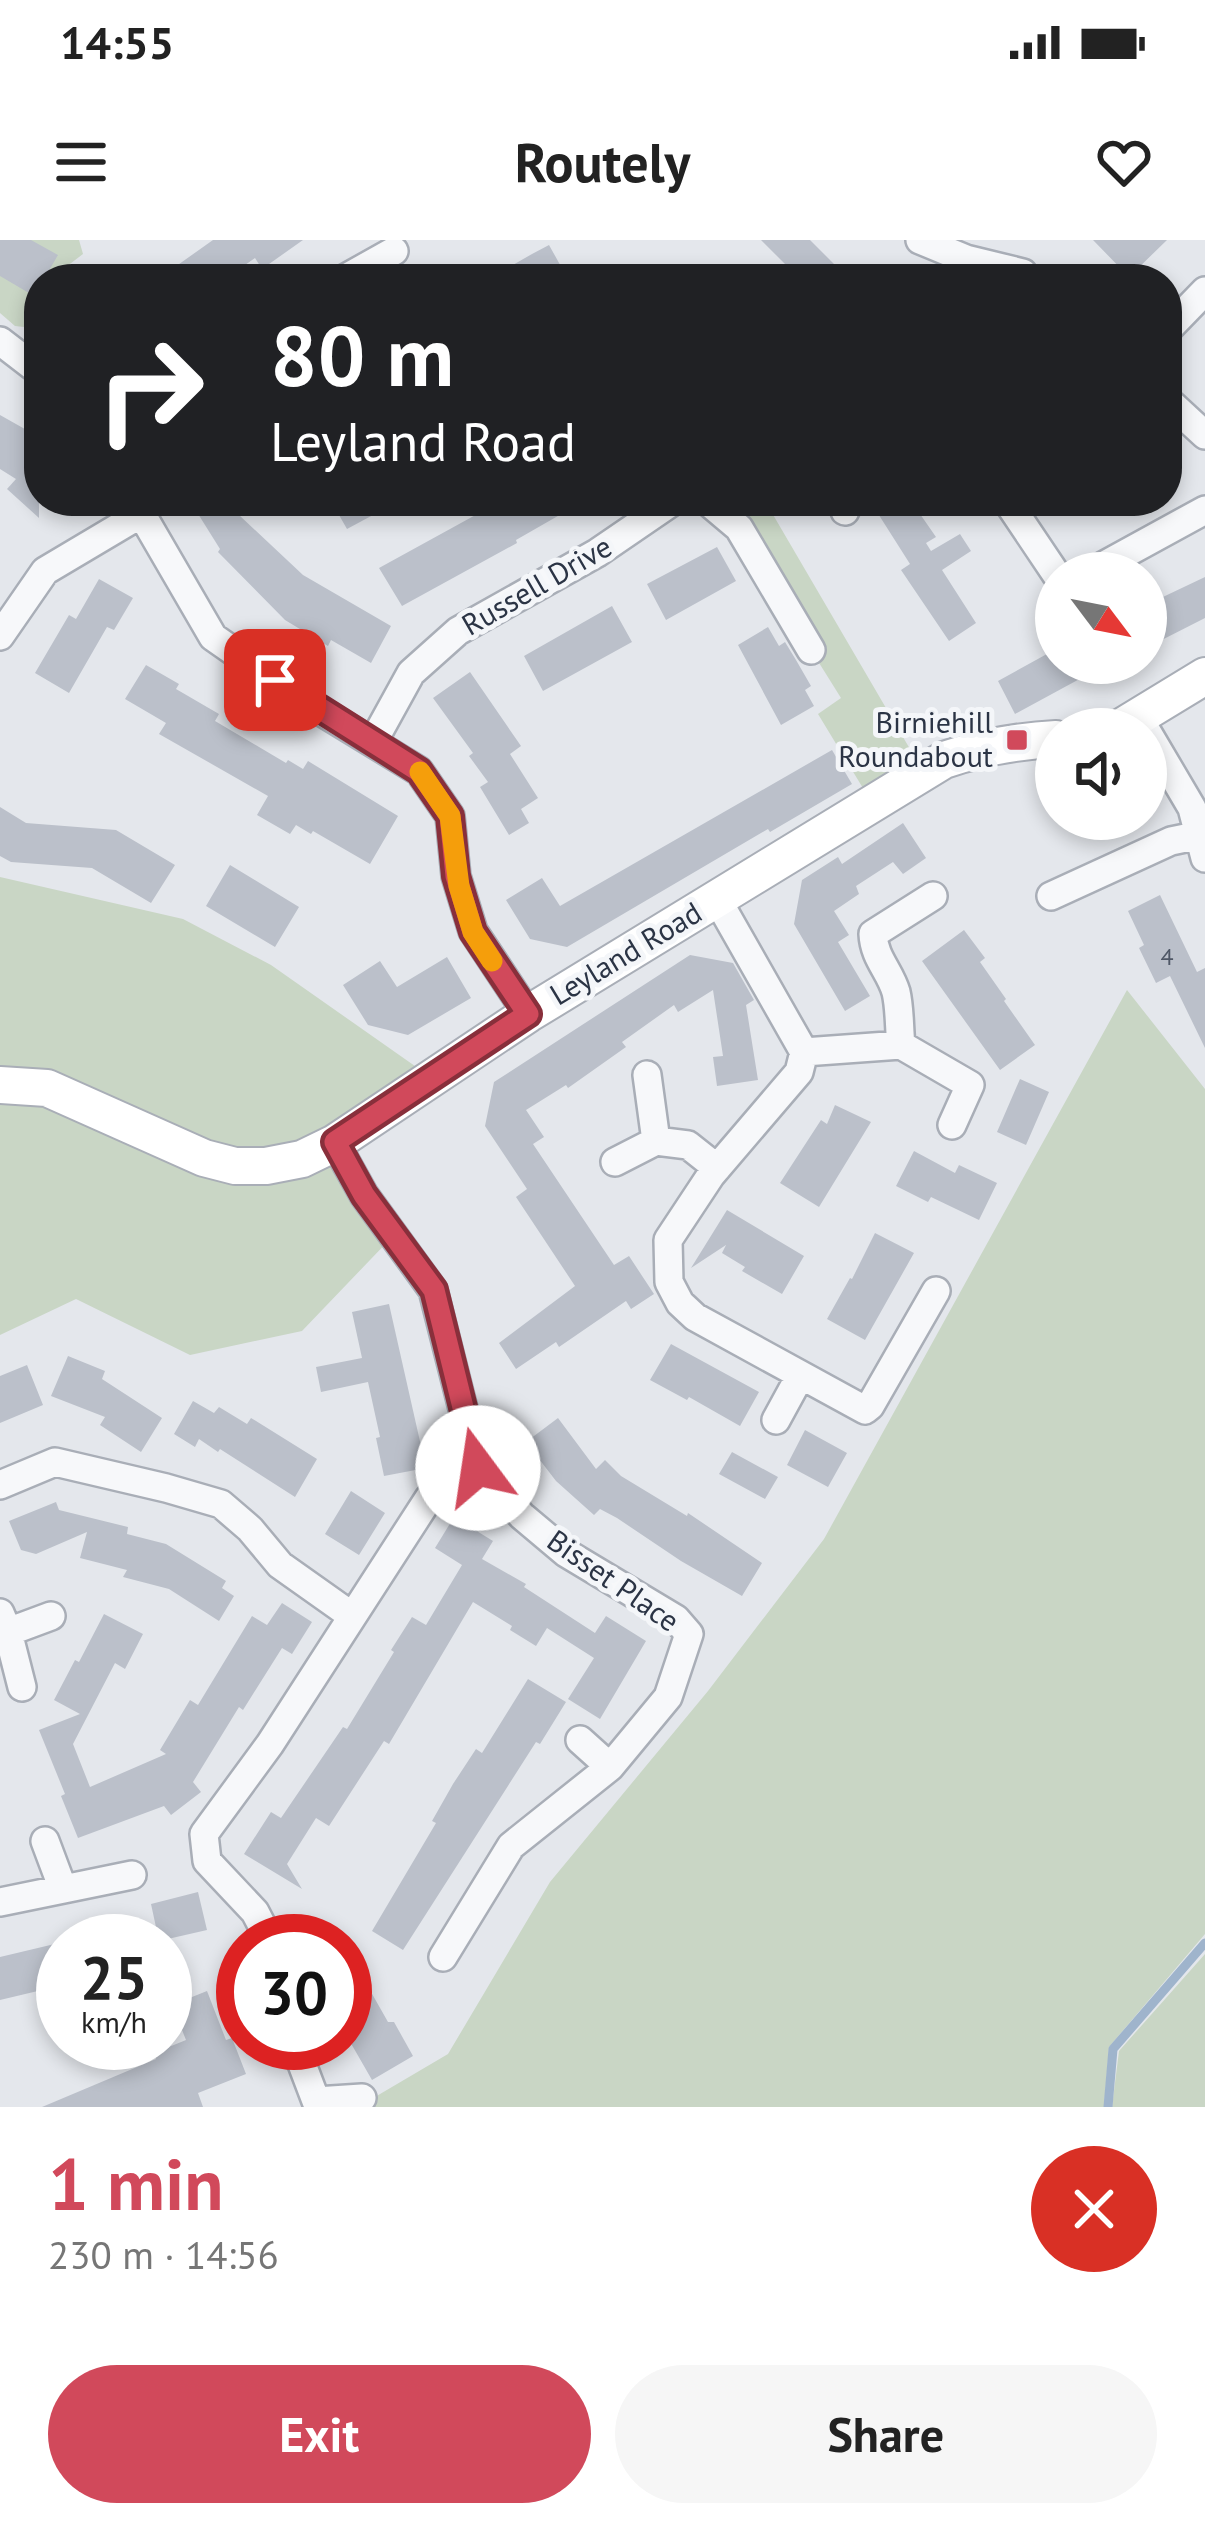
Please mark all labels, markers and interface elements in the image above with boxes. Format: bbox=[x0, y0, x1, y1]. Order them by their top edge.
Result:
text: 14:55 bbox=[60, 13, 174, 71]
text: Routely bbox=[515, 127, 690, 197]
icon: menu bbox=[48, 129, 114, 195]
icon: heart bbox=[1091, 129, 1157, 195]
text: 80 m bbox=[270, 300, 454, 409]
icon: right bbox=[72, 312, 228, 468]
text: Leyland Road bbox=[270, 406, 576, 476]
street label: Russell Drive bbox=[454, 526, 618, 643]
north arrow bbox=[1035, 552, 1167, 684]
map controls bbox=[1035, 552, 1167, 840]
pin bbox=[224, 629, 326, 731]
icon: arrive bbox=[242, 647, 308, 713]
place label: Birniehill Roundabout bbox=[838, 702, 993, 775]
button: sound bbox=[1035, 708, 1167, 840]
marker: Birniehill Roundabout bbox=[1004, 727, 1030, 753]
street label: Leyland Road bbox=[542, 892, 708, 1013]
house number: 4 bbox=[1160, 941, 1174, 972]
position arrow bbox=[415, 1405, 541, 1531]
street label: Bisset Place bbox=[540, 1520, 688, 1640]
speed limit sign: 30 bbox=[216, 1914, 372, 2070]
text: 25 bbox=[80, 1938, 148, 2016]
text: km/h bbox=[81, 2002, 147, 2041]
text: 1 min bbox=[48, 2137, 224, 2230]
button: close bbox=[1031, 2146, 1157, 2272]
text: 230 m · 14:56 bbox=[48, 2229, 279, 2280]
button: Exit bbox=[48, 2365, 591, 2503]
button: Share bbox=[615, 2365, 1157, 2503]

